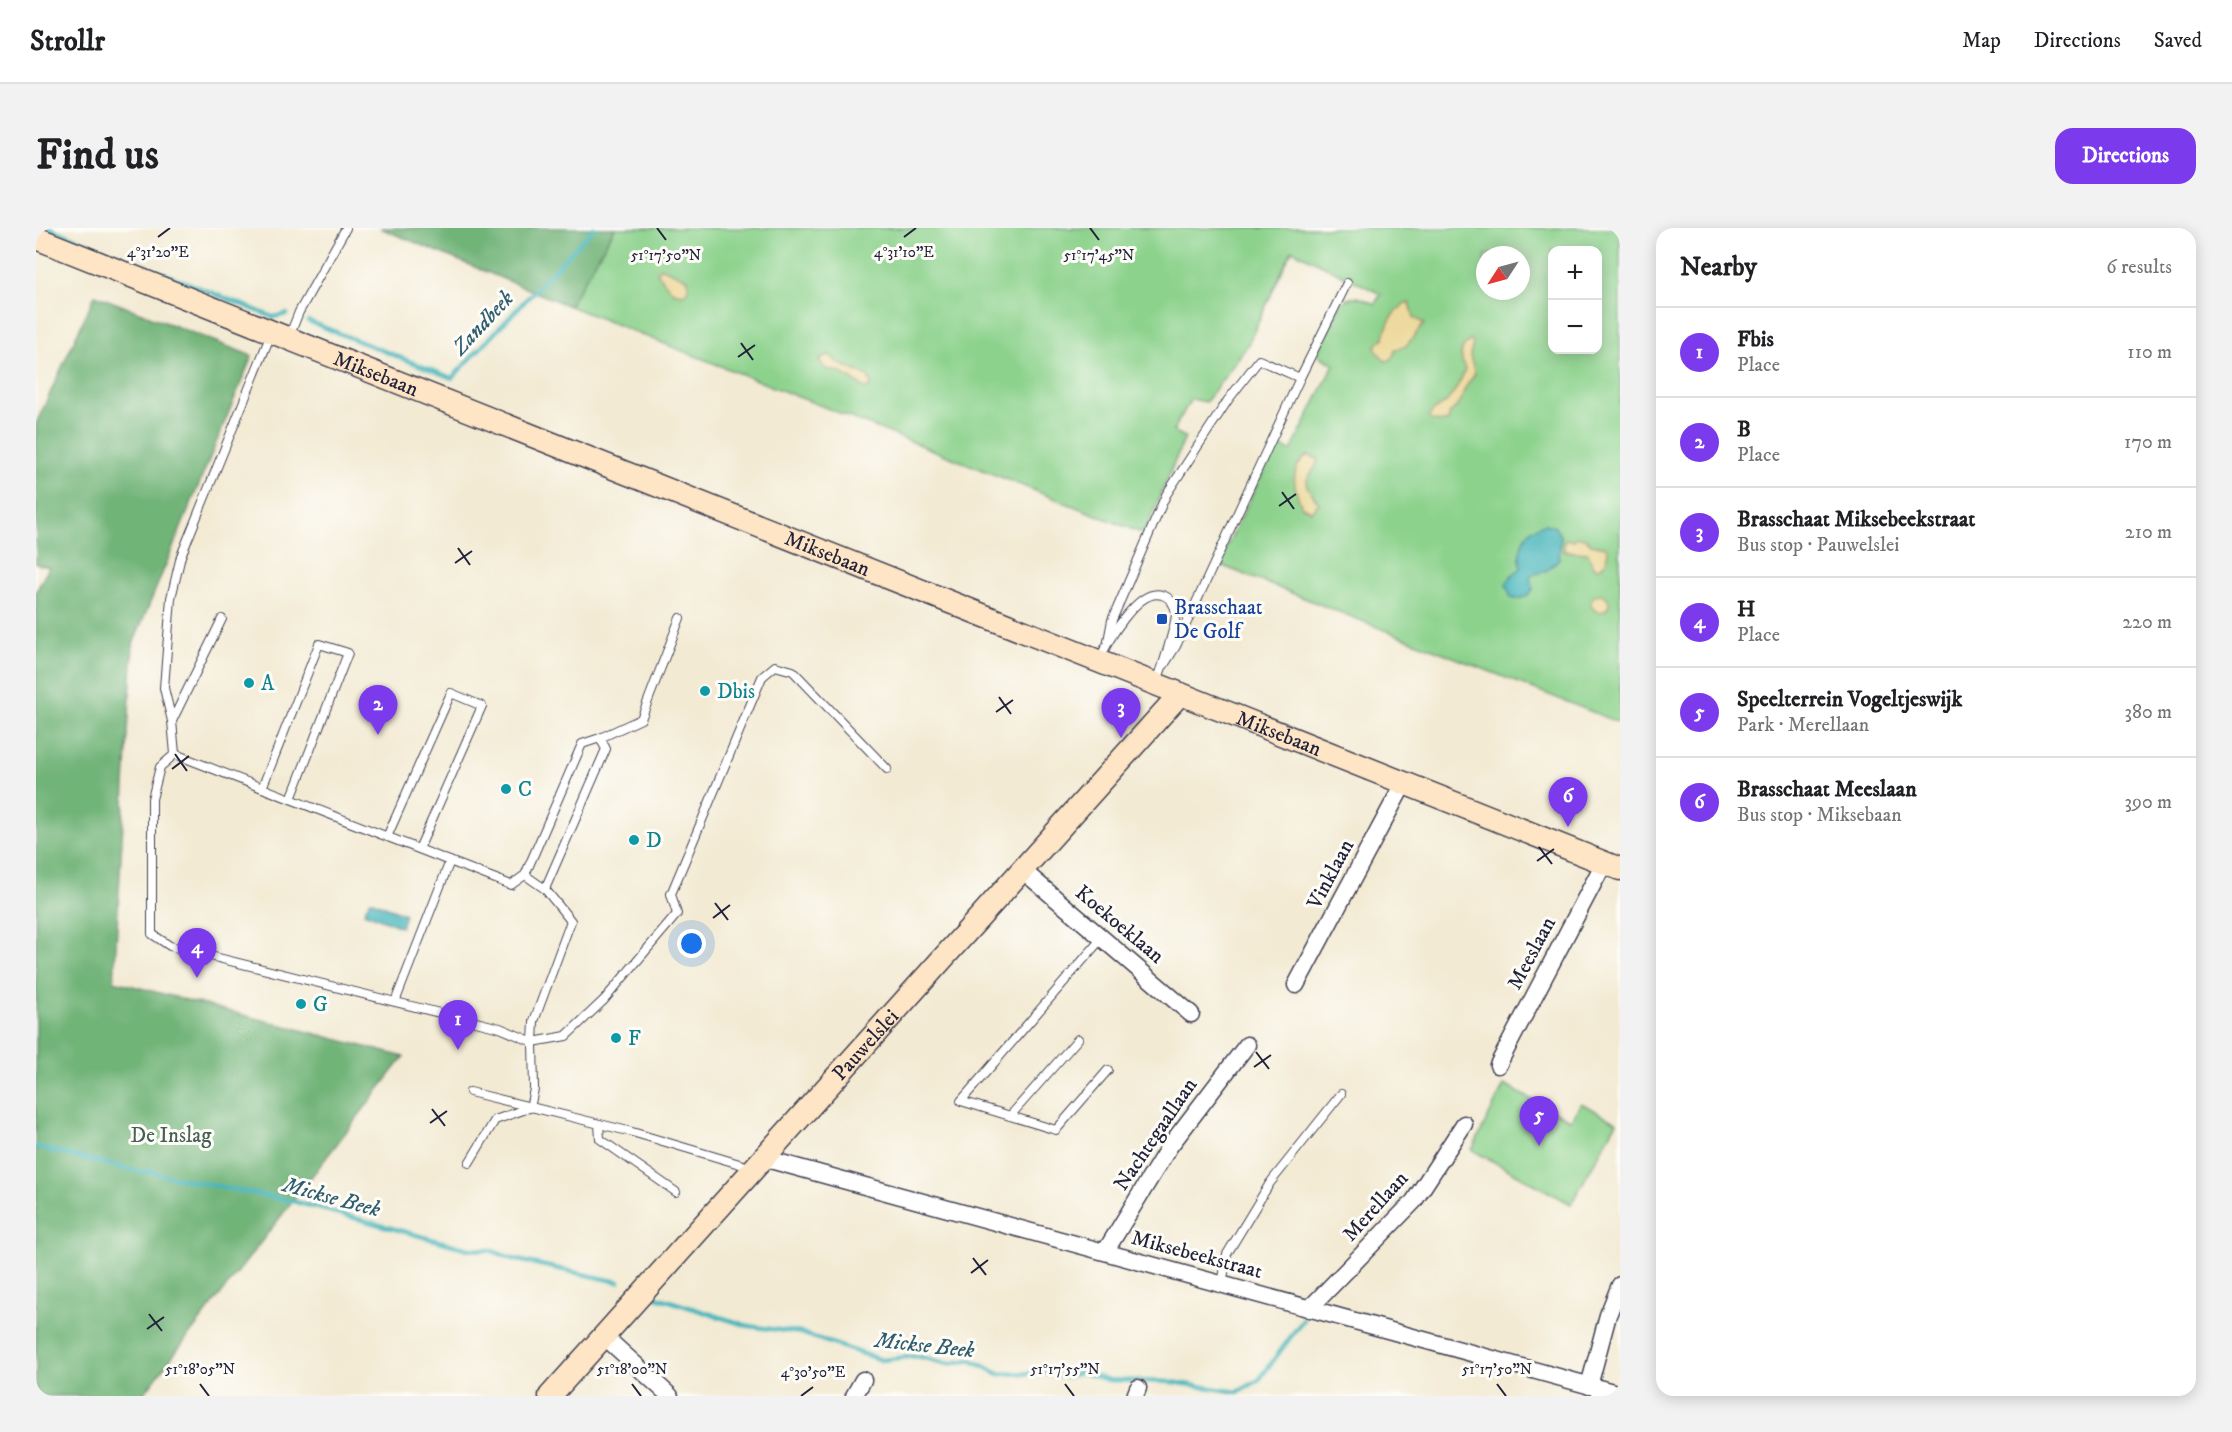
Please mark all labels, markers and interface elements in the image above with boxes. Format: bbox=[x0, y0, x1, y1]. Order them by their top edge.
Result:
text: Strollr bbox=[30, 24, 105, 59]
text: Map bbox=[1962, 28, 2001, 54]
text: Directions bbox=[2034, 28, 2121, 54]
text: Saved bbox=[2154, 28, 2202, 54]
button: Directions bbox=[2055, 128, 2196, 184]
text: Find us bbox=[36, 130, 159, 182]
text: 4°31'20"E bbox=[127, 243, 189, 262]
text: 4°31'10"E bbox=[874, 243, 934, 262]
text: 51°17'50"N bbox=[631, 246, 701, 265]
text: 51°17'45"N bbox=[1064, 246, 1134, 265]
north arrow bbox=[1476, 246, 1530, 300]
map controls bbox=[1548, 246, 1602, 354]
button: + bbox=[1548, 246, 1602, 300]
text: Nearby bbox=[1680, 251, 1757, 284]
text: 6 results bbox=[2106, 255, 2172, 280]
water label: Zandbeek bbox=[446, 285, 520, 361]
button: − bbox=[1548, 300, 1602, 354]
text: Fbis bbox=[1737, 326, 1774, 353]
text: 1 bbox=[1696, 340, 1703, 365]
text: 110 m bbox=[2127, 340, 2172, 365]
street label: Miksebaan bbox=[329, 346, 422, 403]
text: Place bbox=[1737, 353, 1780, 378]
text: B bbox=[1737, 416, 1751, 443]
text: 2 bbox=[1695, 430, 1704, 455]
text: 170 m bbox=[2124, 430, 2172, 455]
text: Place bbox=[1737, 443, 1780, 468]
text: Brasschaat Miksebeekstraat bbox=[1737, 506, 1975, 533]
text: 3 bbox=[1696, 520, 1703, 545]
text: 210 m bbox=[2125, 520, 2172, 545]
street label: Miksebaan bbox=[781, 526, 874, 583]
text: Bus stop · Pauwelslei bbox=[1737, 533, 1899, 558]
place label: Brasschaat De Golf bbox=[1174, 595, 1263, 645]
text: H bbox=[1737, 596, 1755, 623]
text: 4 bbox=[1694, 610, 1705, 635]
text: 220 m bbox=[2122, 610, 2172, 635]
marker: Brasschaat De Golf bbox=[1155, 612, 1169, 626]
text: Place bbox=[1737, 623, 1780, 648]
place label: A bbox=[261, 671, 275, 697]
marker: A bbox=[242, 676, 256, 690]
place label: Dbis bbox=[717, 679, 755, 705]
marker: Dbis bbox=[698, 684, 712, 698]
pin: 2 bbox=[358, 686, 398, 735]
text: Speelterrein Vogeltjeswijk bbox=[1737, 686, 1962, 713]
pin: 3 bbox=[1102, 688, 1140, 738]
text: 5 bbox=[1695, 700, 1704, 725]
text: 380 m bbox=[2124, 700, 2172, 725]
street label: Miksebaan bbox=[1232, 705, 1325, 763]
text: Park · Merellaan bbox=[1737, 713, 1869, 738]
text: Brasschaat Meeslaan bbox=[1737, 776, 1917, 803]
place label: C bbox=[518, 777, 532, 803]
pin: 6 bbox=[1548, 778, 1588, 827]
marker: C bbox=[499, 782, 513, 796]
text: 6 bbox=[1694, 790, 1705, 815]
text: 390 m bbox=[2124, 790, 2172, 815]
text: Bus stop · Miksebaan bbox=[1737, 803, 1902, 828]
place label: D bbox=[646, 828, 662, 854]
marker: D bbox=[627, 833, 641, 847]
street label: Vinklaan bbox=[1301, 835, 1360, 915]
street label: Koekoeklaan bbox=[1070, 880, 1169, 969]
street label: Meeslaan bbox=[1502, 913, 1562, 994]
pin: 4 bbox=[178, 928, 216, 978]
your location bbox=[677, 929, 706, 958]
place label: G bbox=[313, 992, 328, 1018]
marker: G bbox=[294, 997, 308, 1011]
pin: 1 bbox=[438, 1000, 478, 1050]
street label: Pauwelslei bbox=[827, 1004, 905, 1086]
place label: F bbox=[628, 1026, 641, 1052]
marker: F bbox=[609, 1031, 623, 1045]
street label: Nachtegaallaan bbox=[1109, 1073, 1203, 1196]
pin: 5 bbox=[1520, 1096, 1558, 1146]
park label: De Inslag bbox=[131, 1123, 212, 1149]
street label: Merellaan bbox=[1337, 1166, 1414, 1247]
water label: Mickse Beek bbox=[278, 1171, 384, 1224]
street label: Miksebeekstraat bbox=[1128, 1225, 1265, 1285]
water label: Mickse Beek bbox=[872, 1327, 977, 1364]
text: 51°18'05"N bbox=[165, 1360, 235, 1379]
text: 51°18'00"N bbox=[597, 1360, 667, 1379]
text: 51°17'55"N bbox=[1030, 1360, 1100, 1379]
text: 51°17'50"N bbox=[1462, 1360, 1532, 1379]
text: 4°30'50"E bbox=[781, 1363, 846, 1382]

